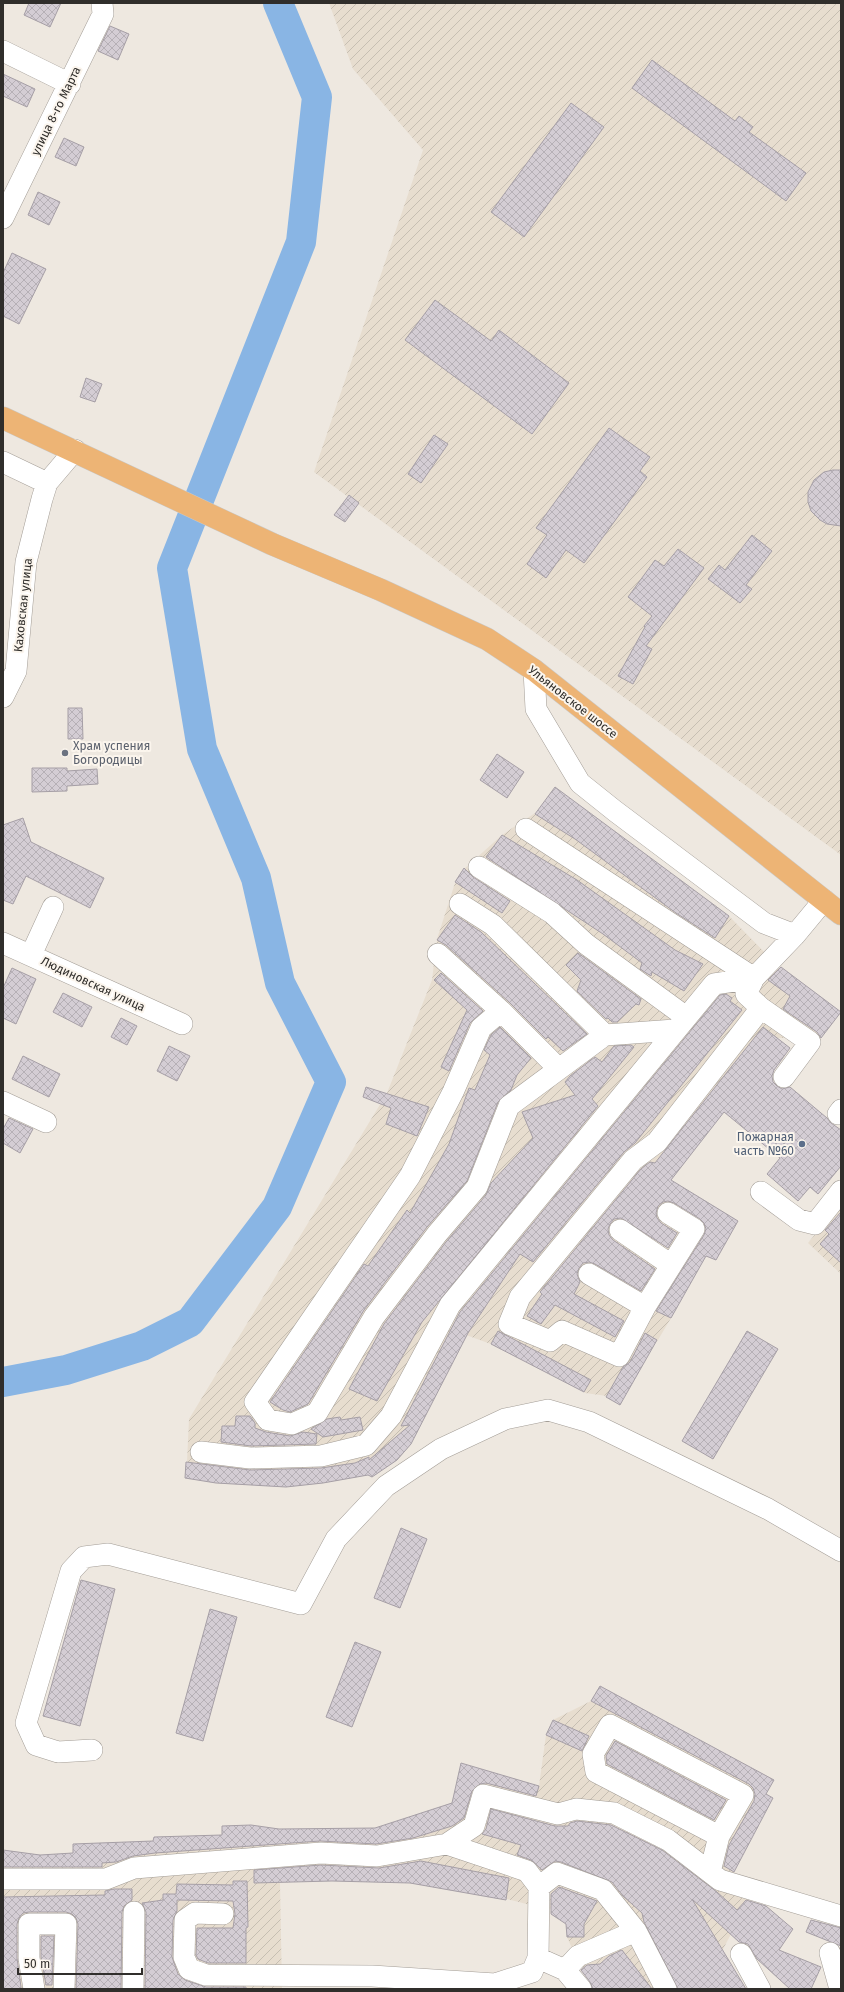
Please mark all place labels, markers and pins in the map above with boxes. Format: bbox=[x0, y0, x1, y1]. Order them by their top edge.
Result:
place label: Храм успения Богородицы bbox=[73, 739, 150, 767]
marker: Храм успения Богородицы bbox=[60, 748, 70, 758]
place label: Пожарная часть №60 bbox=[734, 1130, 794, 1158]
marker: Пожарная часть №60 bbox=[797, 1139, 807, 1149]

